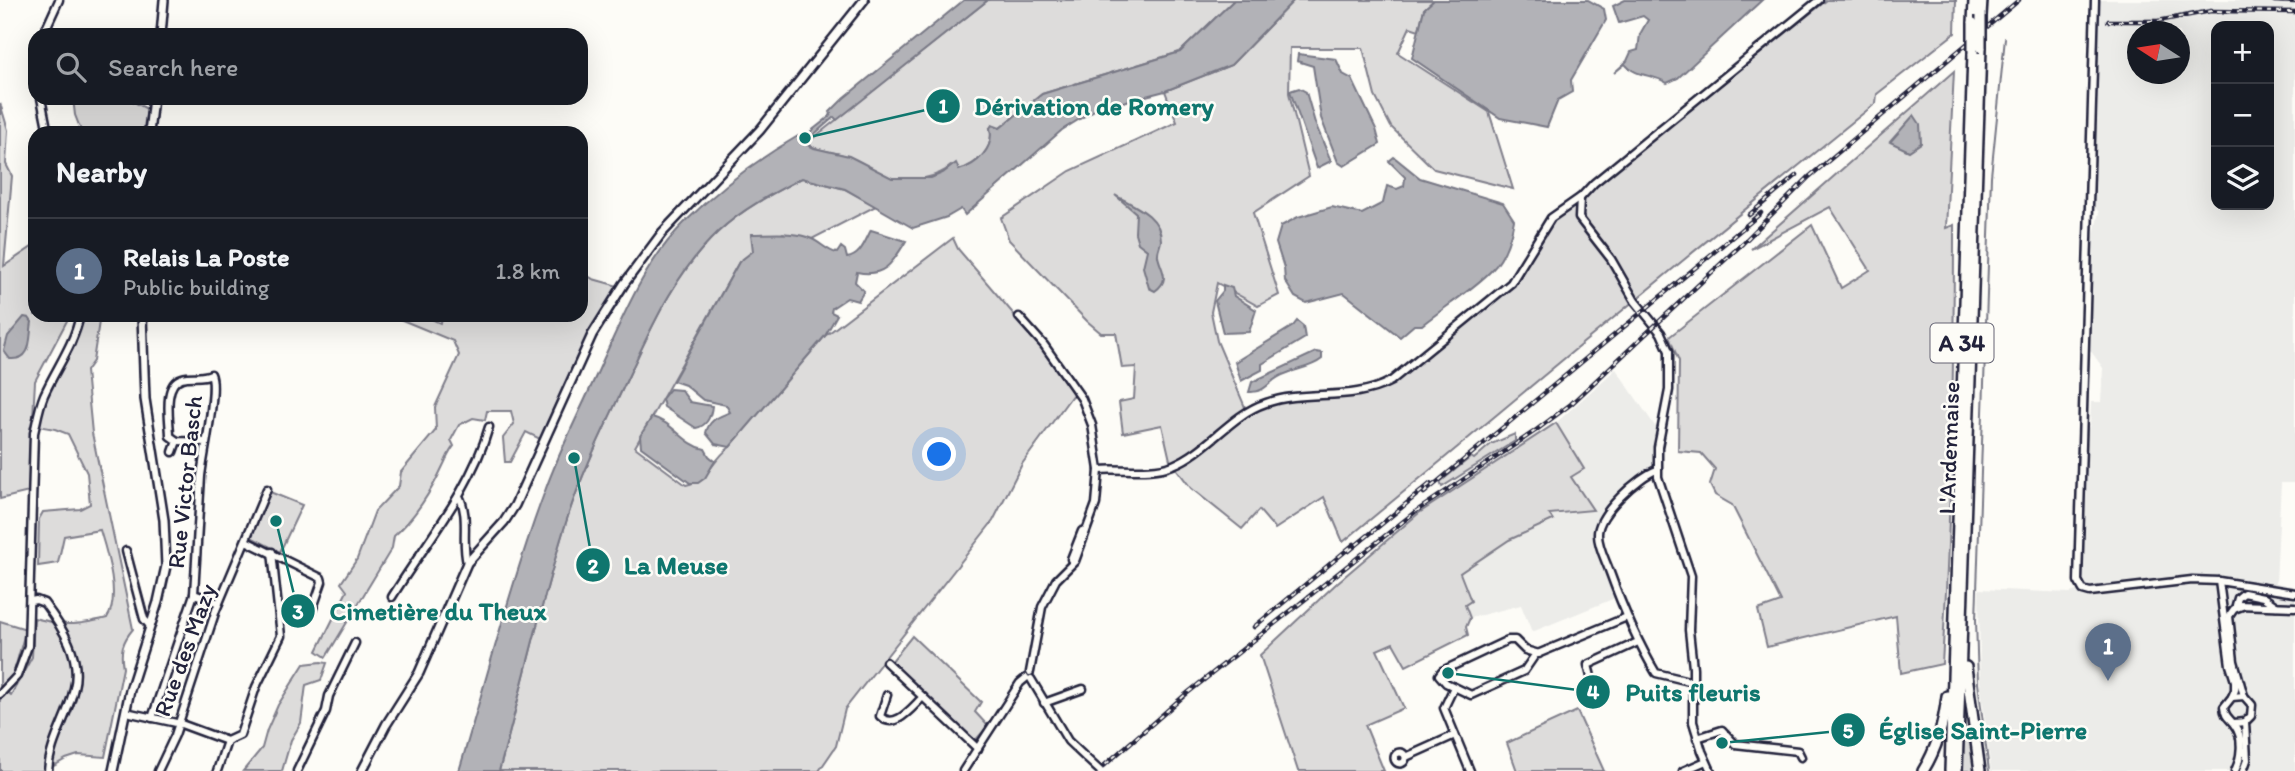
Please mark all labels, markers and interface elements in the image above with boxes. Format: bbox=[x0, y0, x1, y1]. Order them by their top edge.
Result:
north arrow bbox=[2127, 21, 2190, 84]
map controls bbox=[2211, 21, 2274, 210]
button: + bbox=[2211, 21, 2274, 84]
search box bbox=[28, 28, 588, 105]
icon: search bbox=[52, 48, 90, 86]
text: Search here bbox=[108, 51, 238, 83]
callout: Dérivation de Romery bbox=[926, 82, 1228, 129]
button: − bbox=[2211, 84, 2274, 147]
text: Dérivation de Romery bbox=[974, 90, 1215, 122]
text: 1 bbox=[938, 93, 948, 118]
button: layers bbox=[2211, 147, 2274, 210]
text: Nearby bbox=[56, 153, 147, 190]
text: Relais La Poste bbox=[123, 241, 290, 273]
text: 1 bbox=[74, 257, 84, 285]
text: 1.8 km bbox=[495, 257, 560, 285]
text: Public building bbox=[123, 273, 269, 301]
road number: A 34 bbox=[1930, 324, 1994, 362]
street label: L'Ardennaise bbox=[1932, 381, 1965, 515]
street label: Rue Victor Basch bbox=[161, 394, 208, 570]
your location bbox=[922, 437, 956, 471]
callout: La Meuse bbox=[575, 542, 742, 589]
text: La Meuse bbox=[624, 549, 728, 581]
text: 2 bbox=[587, 553, 599, 578]
street label: Rue des Mazy bbox=[147, 579, 222, 720]
callout: Cimetière du Theux bbox=[281, 588, 561, 635]
text: Cimetière du Theux bbox=[330, 595, 548, 627]
text: 3 bbox=[292, 599, 304, 624]
pin: 1 bbox=[2085, 623, 2131, 681]
callout: Puits fleuris bbox=[1576, 668, 1774, 715]
text: Puits fleuris bbox=[1625, 676, 1761, 708]
text: 4 bbox=[1587, 679, 1600, 704]
callout: Église Saint-Pierre bbox=[1830, 707, 2101, 754]
text: Église Saint-Pierre bbox=[1879, 714, 2087, 746]
text: 5 bbox=[1842, 718, 1854, 743]

